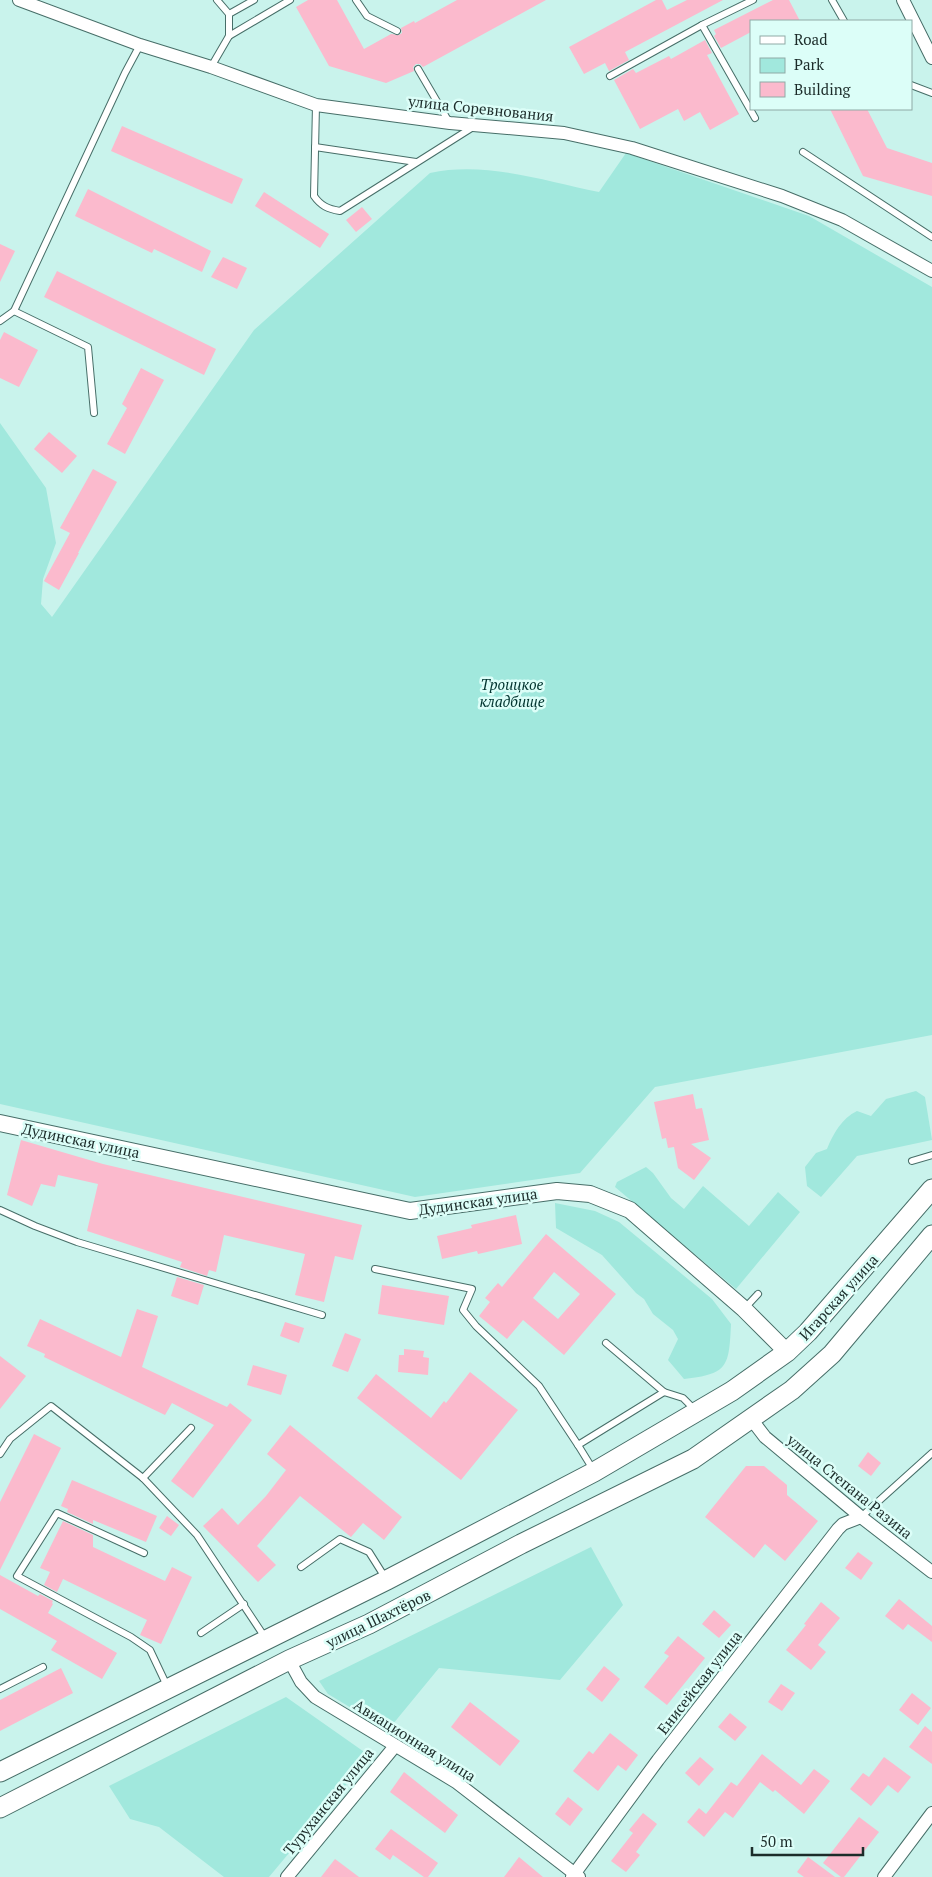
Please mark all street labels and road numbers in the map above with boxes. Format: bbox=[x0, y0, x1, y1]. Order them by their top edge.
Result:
street label: улица Соревнования bbox=[406, 90, 555, 126]
street label: Дудинская улица bbox=[20, 1118, 142, 1162]
street label: Дудинская улица bbox=[417, 1183, 539, 1219]
street label: Игарская улица bbox=[794, 1249, 882, 1344]
street label: улица Степана Разина bbox=[782, 1429, 917, 1543]
street label: улица Шахтёров bbox=[322, 1584, 434, 1652]
street label: Енисейская улица bbox=[652, 1626, 746, 1738]
street label: Авиационная улица bbox=[350, 1694, 480, 1786]
street label: Туруханская улица bbox=[278, 1743, 378, 1859]

